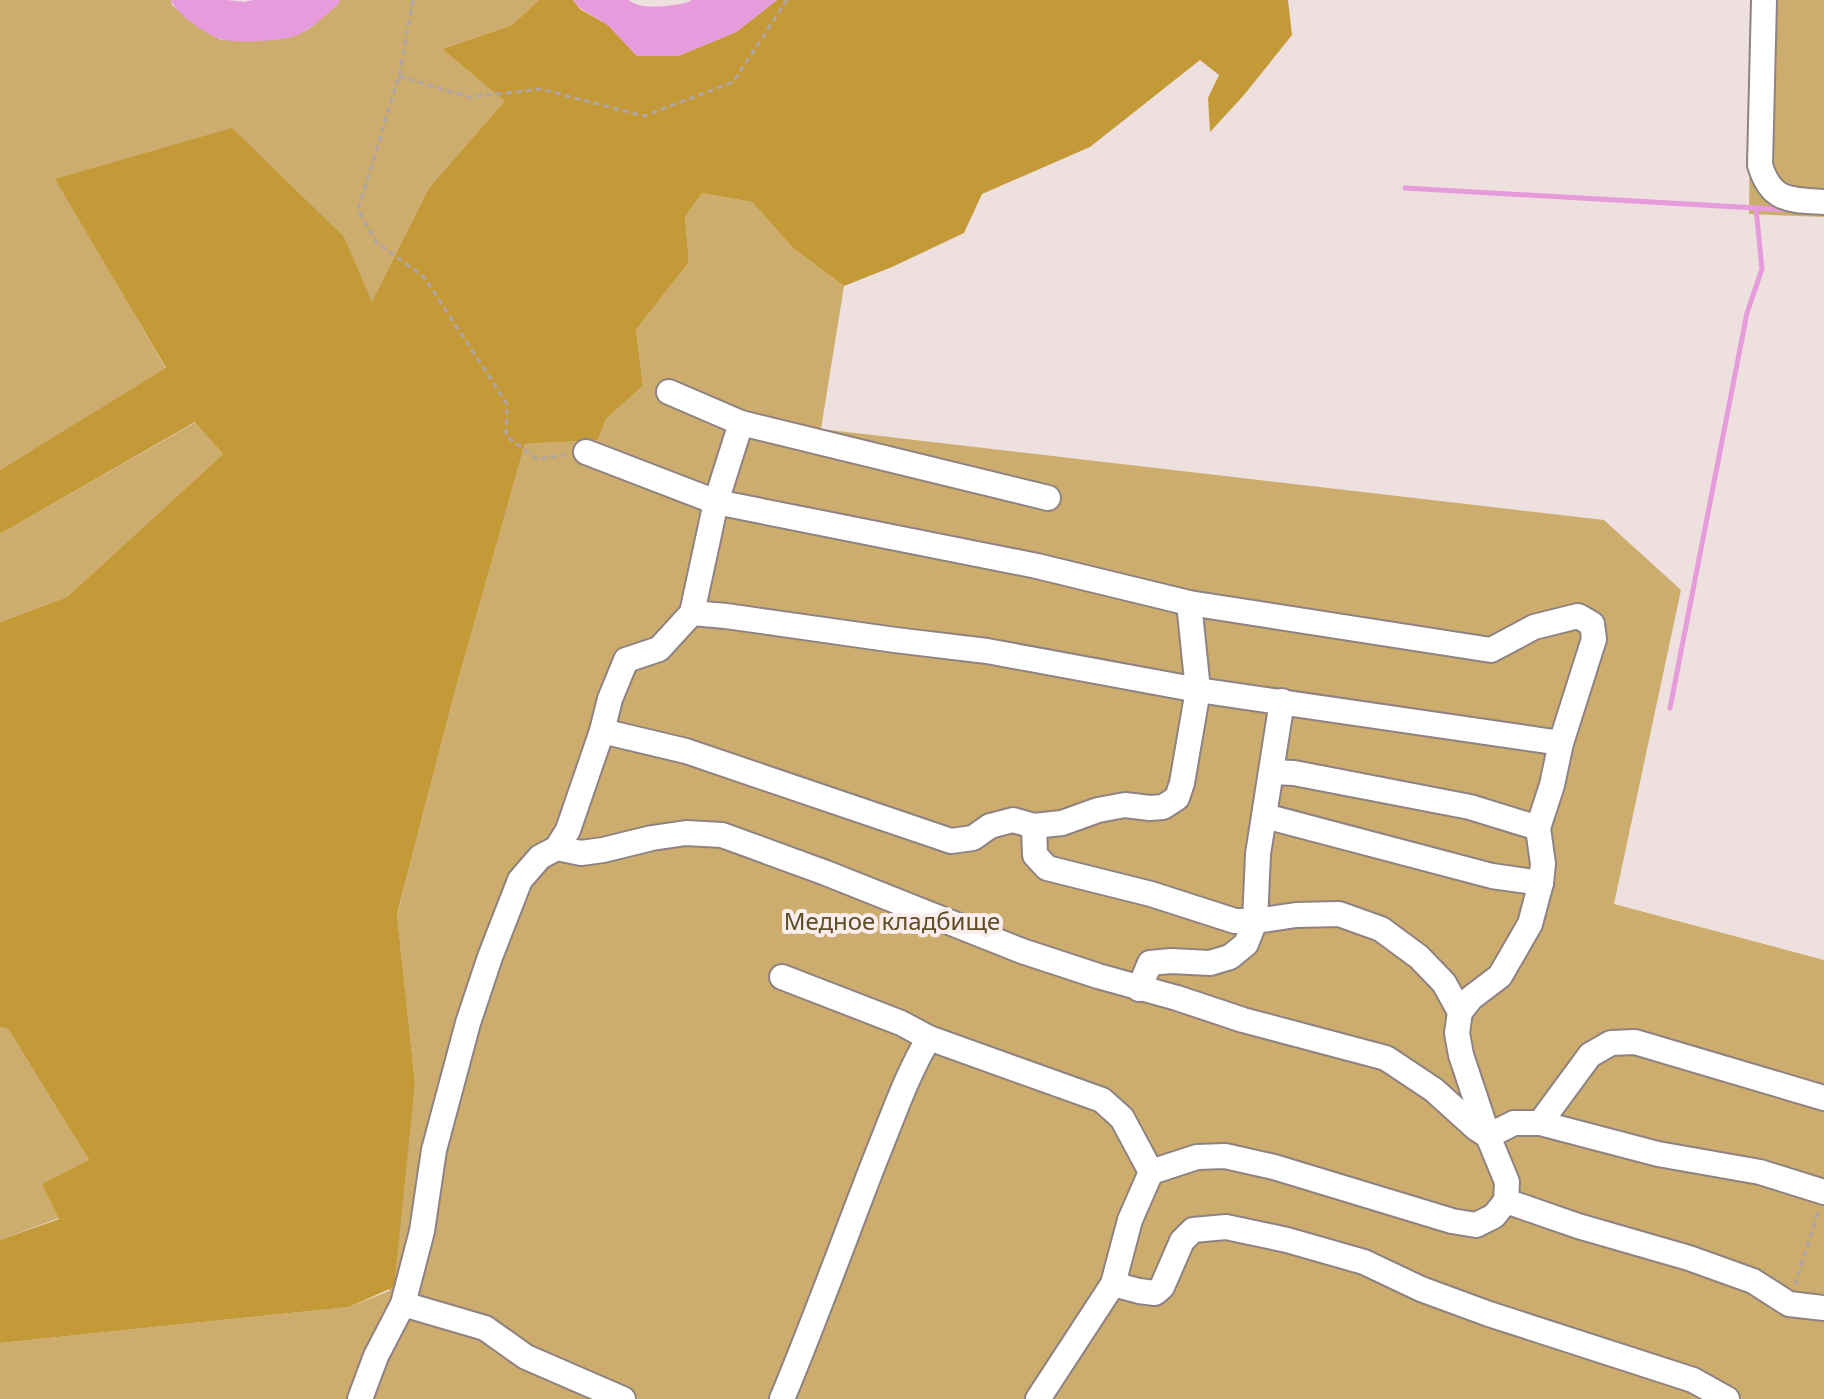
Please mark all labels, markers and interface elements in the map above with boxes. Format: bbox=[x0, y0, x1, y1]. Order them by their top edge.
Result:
park label: Медное кладбище bbox=[784, 904, 1000, 937]

